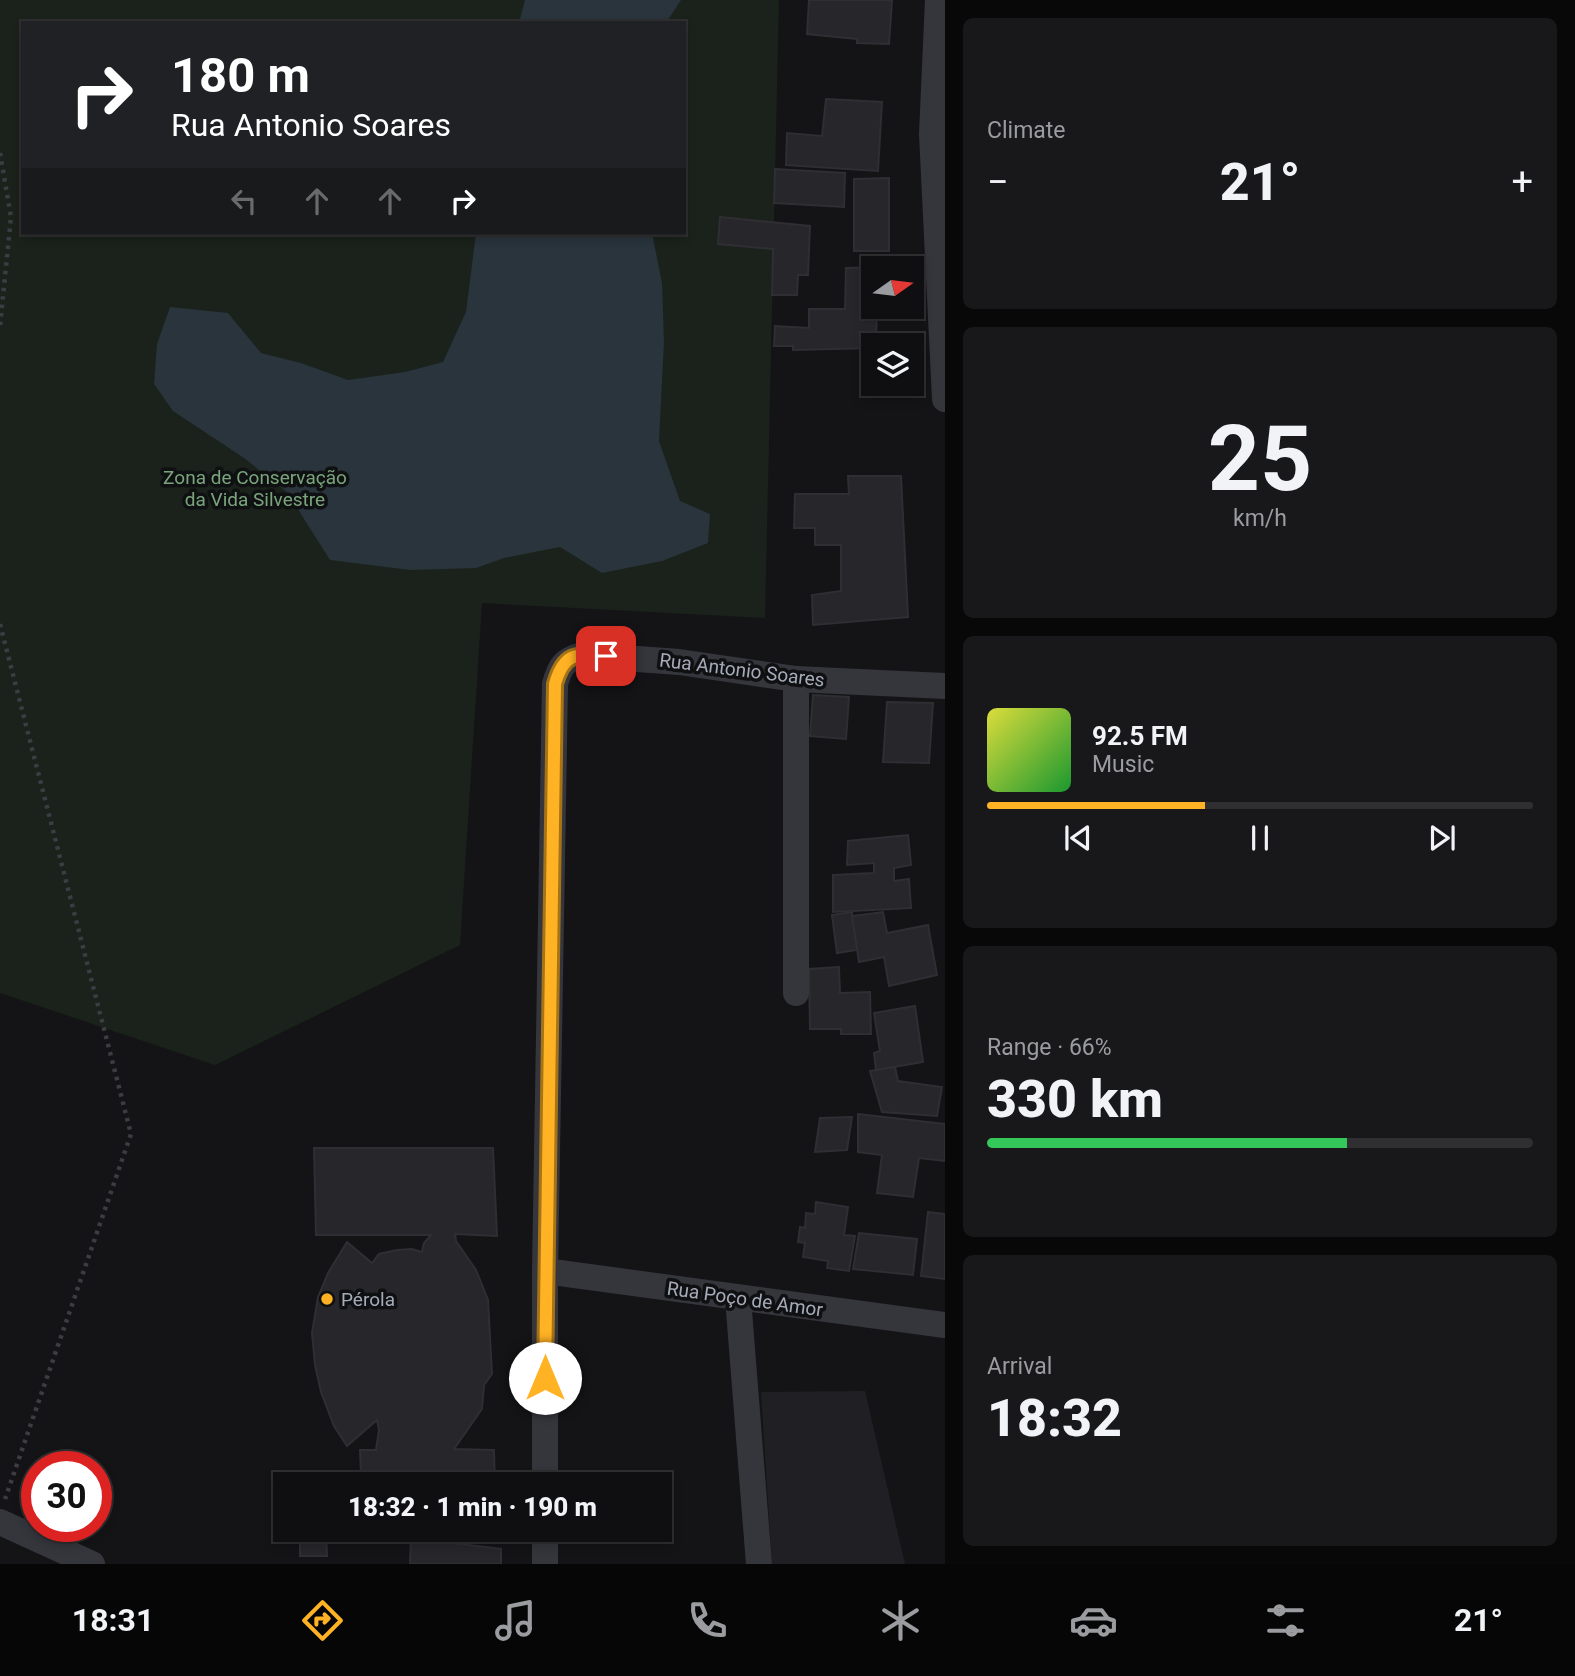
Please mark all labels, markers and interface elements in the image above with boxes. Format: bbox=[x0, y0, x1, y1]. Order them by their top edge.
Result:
text: 180 m bbox=[171, 47, 310, 104]
icon: right bbox=[56, 49, 147, 140]
text: Rua Antonio Soares bbox=[171, 106, 451, 144]
text: Climate bbox=[987, 117, 1066, 144]
text: 21° bbox=[1220, 152, 1300, 213]
text: − bbox=[987, 160, 1009, 204]
text: + bbox=[1511, 160, 1533, 204]
icon: left bbox=[225, 182, 263, 220]
icon: ahead bbox=[298, 182, 336, 220]
icon: ahead bbox=[371, 182, 409, 220]
icon: right bbox=[444, 182, 482, 220]
north arrow bbox=[861, 256, 924, 318]
map controls bbox=[861, 256, 924, 396]
button: layers bbox=[861, 333, 924, 396]
text: 25 bbox=[1208, 406, 1312, 512]
park label: Zona de Conservação da Vida Silvestre bbox=[163, 466, 347, 511]
text: km/h bbox=[1233, 505, 1287, 532]
pin bbox=[576, 626, 636, 686]
icon: arrive bbox=[587, 637, 625, 675]
street label: Rua Antonio Soares bbox=[658, 648, 826, 692]
text: 92.5 FM bbox=[1092, 721, 1188, 751]
text: Music bbox=[1092, 751, 1154, 778]
icon: previous bbox=[1059, 819, 1097, 857]
icon: pause bbox=[1241, 819, 1279, 857]
icon: next bbox=[1423, 819, 1461, 857]
text: Range · 66% bbox=[987, 1034, 1112, 1061]
text: 330 km bbox=[987, 1069, 1163, 1130]
street label: Rua Poço de Amor bbox=[666, 1277, 825, 1321]
place label: Pérola bbox=[341, 1288, 395, 1311]
marker: Pérola bbox=[319, 1291, 335, 1307]
position arrow bbox=[508, 1341, 582, 1415]
text: Arrival bbox=[987, 1353, 1052, 1380]
text: 18:32 bbox=[987, 1388, 1122, 1449]
speed limit sign: 30 bbox=[21, 1451, 112, 1542]
text: 18:32 · 1 min · 190 m bbox=[348, 1492, 597, 1522]
icon: directions bbox=[298, 1596, 347, 1645]
icon: music bbox=[491, 1596, 540, 1645]
icon: phone bbox=[683, 1596, 732, 1645]
icon: climate bbox=[876, 1596, 925, 1645]
icon: car bbox=[1069, 1596, 1118, 1645]
icon: filters bbox=[1261, 1596, 1310, 1645]
text: 18:31 bbox=[72, 1601, 154, 1639]
text: 21° bbox=[1454, 1601, 1503, 1639]

